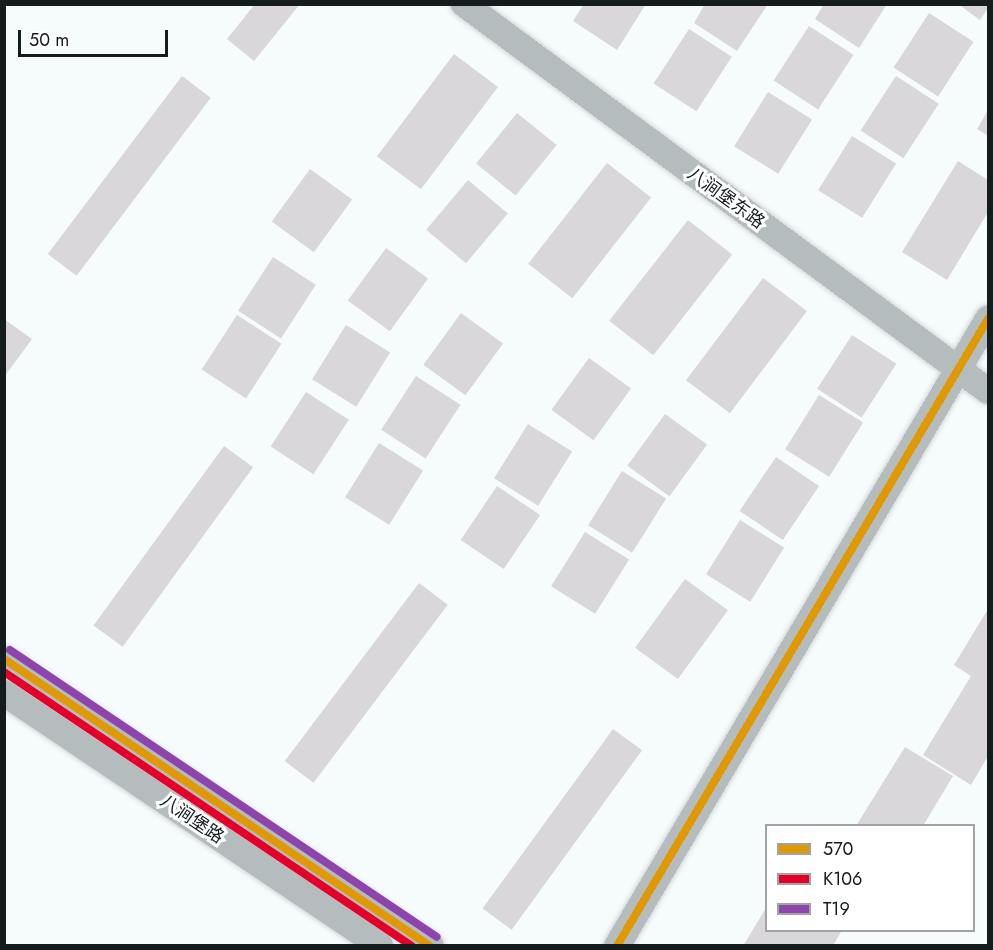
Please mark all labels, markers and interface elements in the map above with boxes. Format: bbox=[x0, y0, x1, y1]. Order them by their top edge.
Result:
scale bar bbox=[21, 18, 171, 56]
text: 50 m bbox=[29, 27, 69, 53]
street label: 八涧堡东路 bbox=[683, 163, 769, 233]
street label: 八涧堡路 bbox=[156, 790, 228, 848]
legend bbox=[765, 824, 975, 932]
text: 570 bbox=[823, 836, 853, 862]
text: K106 bbox=[823, 866, 862, 892]
text: T19 bbox=[823, 896, 850, 922]

